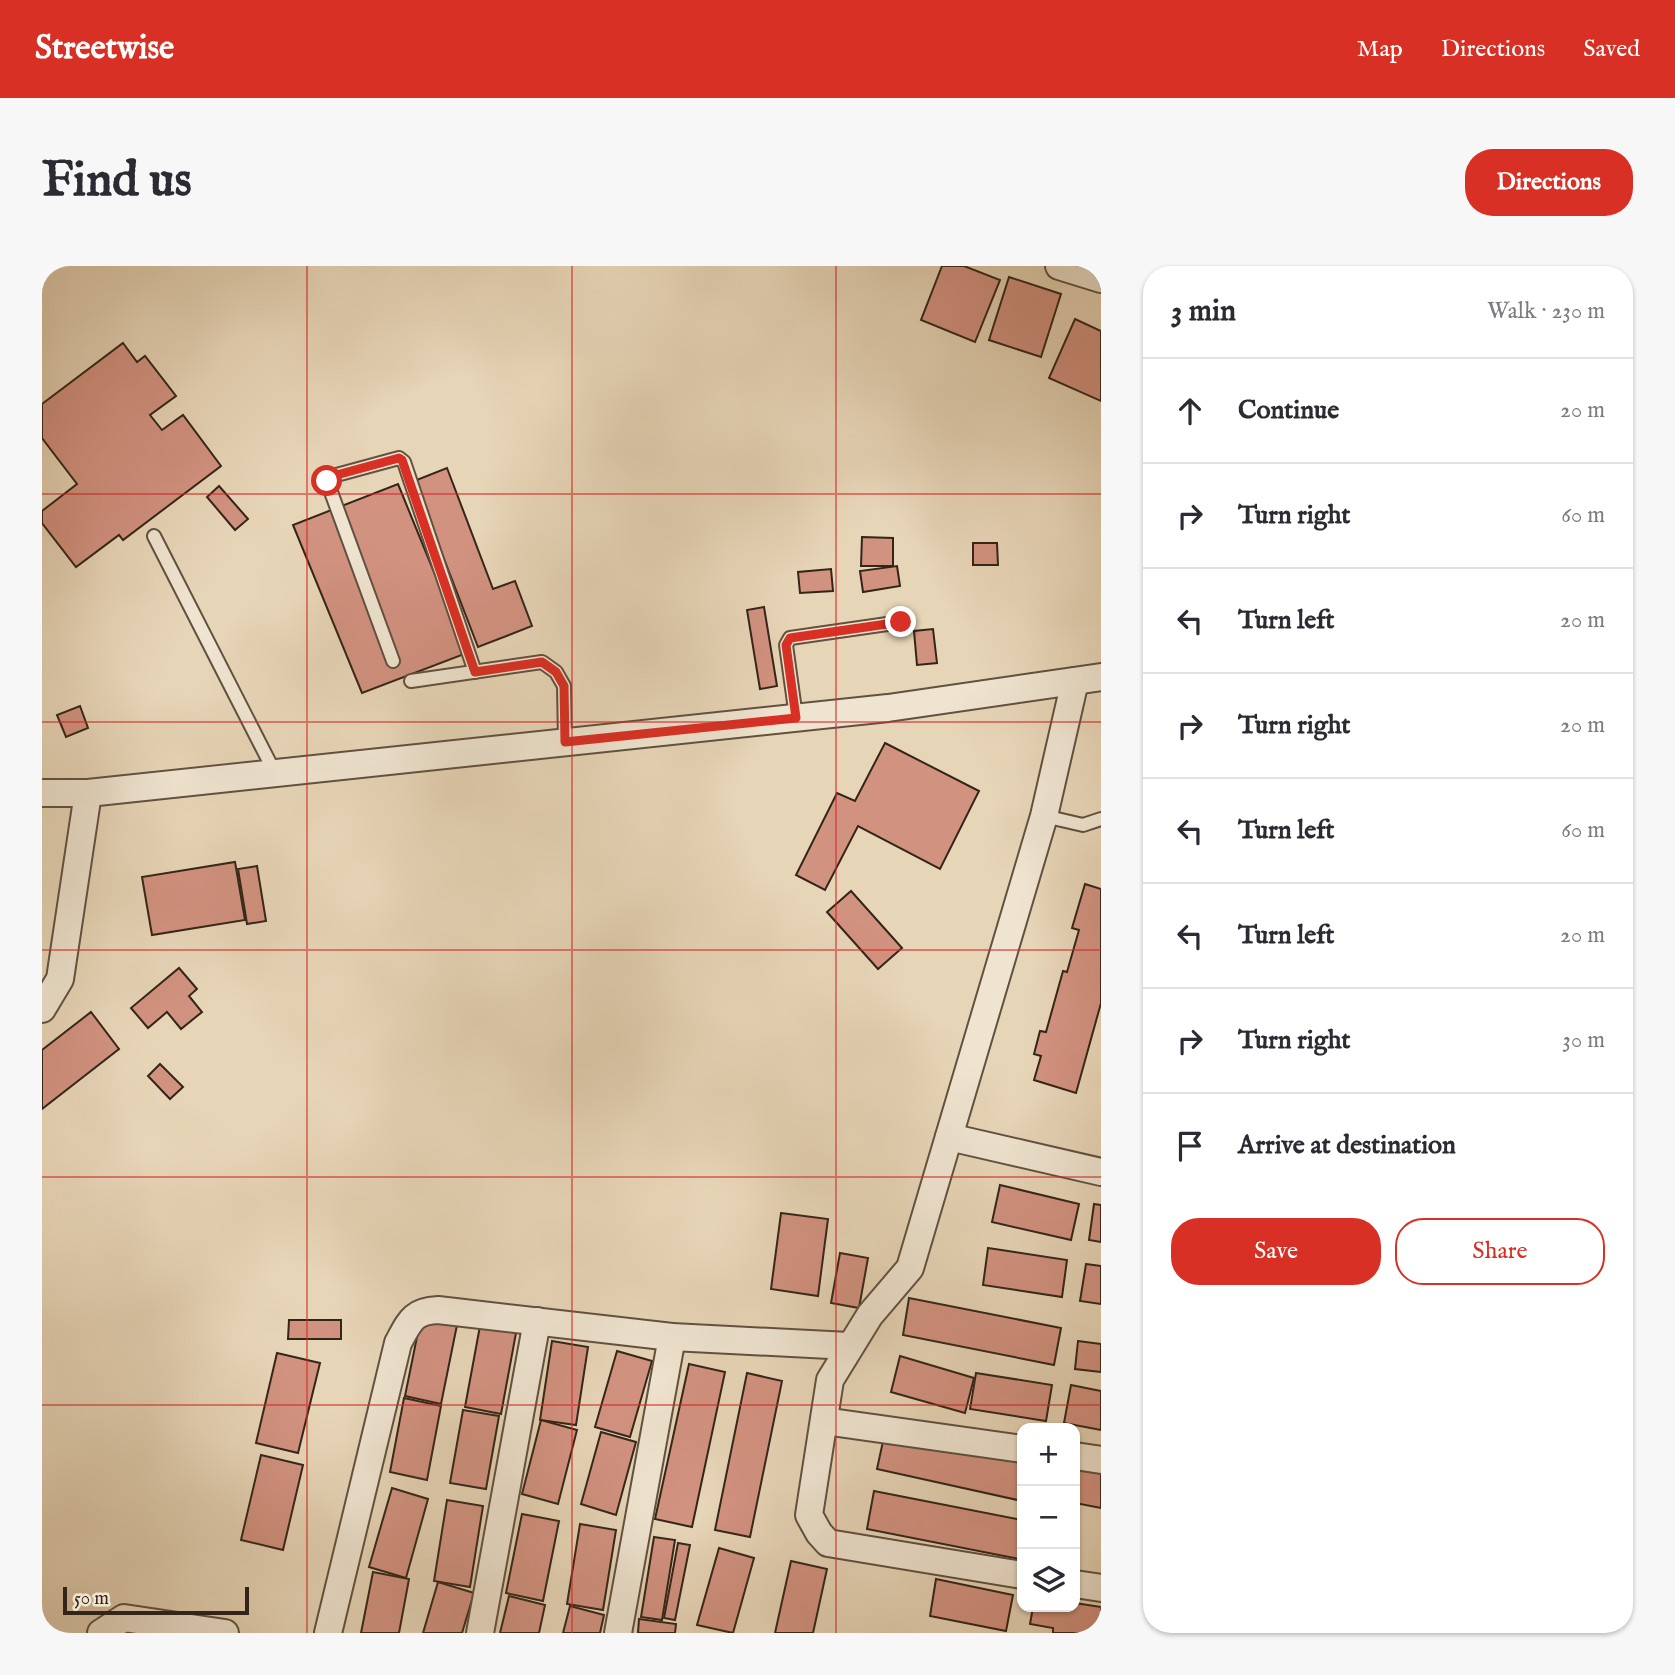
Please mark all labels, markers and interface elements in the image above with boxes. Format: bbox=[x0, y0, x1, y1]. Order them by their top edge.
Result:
text: Streetwise bbox=[35, 28, 174, 70]
text: Map bbox=[1357, 34, 1403, 65]
text: Directions bbox=[1441, 34, 1545, 65]
text: Saved bbox=[1583, 34, 1640, 65]
button: Directions bbox=[1465, 149, 1633, 216]
text: Find us bbox=[42, 151, 192, 213]
text: 3 min bbox=[1171, 293, 1236, 331]
text: Walk · 230 m bbox=[1487, 297, 1605, 326]
icon: ahead bbox=[1171, 392, 1209, 430]
text: Continue bbox=[1238, 394, 1339, 427]
text: 20 m bbox=[1560, 396, 1605, 425]
route start bbox=[311, 465, 342, 496]
icon: right bbox=[1171, 497, 1209, 535]
text: Turn right bbox=[1238, 499, 1351, 532]
text: 60 m bbox=[1561, 501, 1605, 530]
icon: left bbox=[1171, 602, 1209, 640]
text: Turn left bbox=[1238, 604, 1335, 637]
route end bbox=[885, 606, 916, 637]
text: 20 m bbox=[1560, 606, 1605, 635]
icon: right bbox=[1171, 707, 1209, 745]
text: Turn right bbox=[1238, 709, 1351, 742]
text: 20 m bbox=[1560, 711, 1605, 740]
icon: left bbox=[1171, 812, 1209, 850]
text: Turn left bbox=[1238, 814, 1335, 847]
text: 60 m bbox=[1561, 816, 1605, 845]
icon: left bbox=[1171, 917, 1209, 955]
text: Turn left bbox=[1238, 919, 1335, 952]
text: 20 m bbox=[1560, 921, 1605, 950]
icon: right bbox=[1171, 1022, 1209, 1060]
text: Turn right bbox=[1238, 1024, 1351, 1057]
text: 30 m bbox=[1562, 1026, 1605, 1055]
icon: arrive bbox=[1171, 1127, 1209, 1165]
text: Arrive at destination bbox=[1238, 1129, 1456, 1162]
button: Save bbox=[1171, 1218, 1381, 1285]
button: Share bbox=[1395, 1218, 1605, 1285]
map controls bbox=[1017, 1423, 1080, 1612]
button: + bbox=[1017, 1423, 1080, 1486]
button: − bbox=[1017, 1486, 1080, 1549]
button: layers bbox=[1017, 1549, 1080, 1612]
scale bar bbox=[63, 1584, 248, 1616]
text: 50 m bbox=[74, 1587, 109, 1611]

